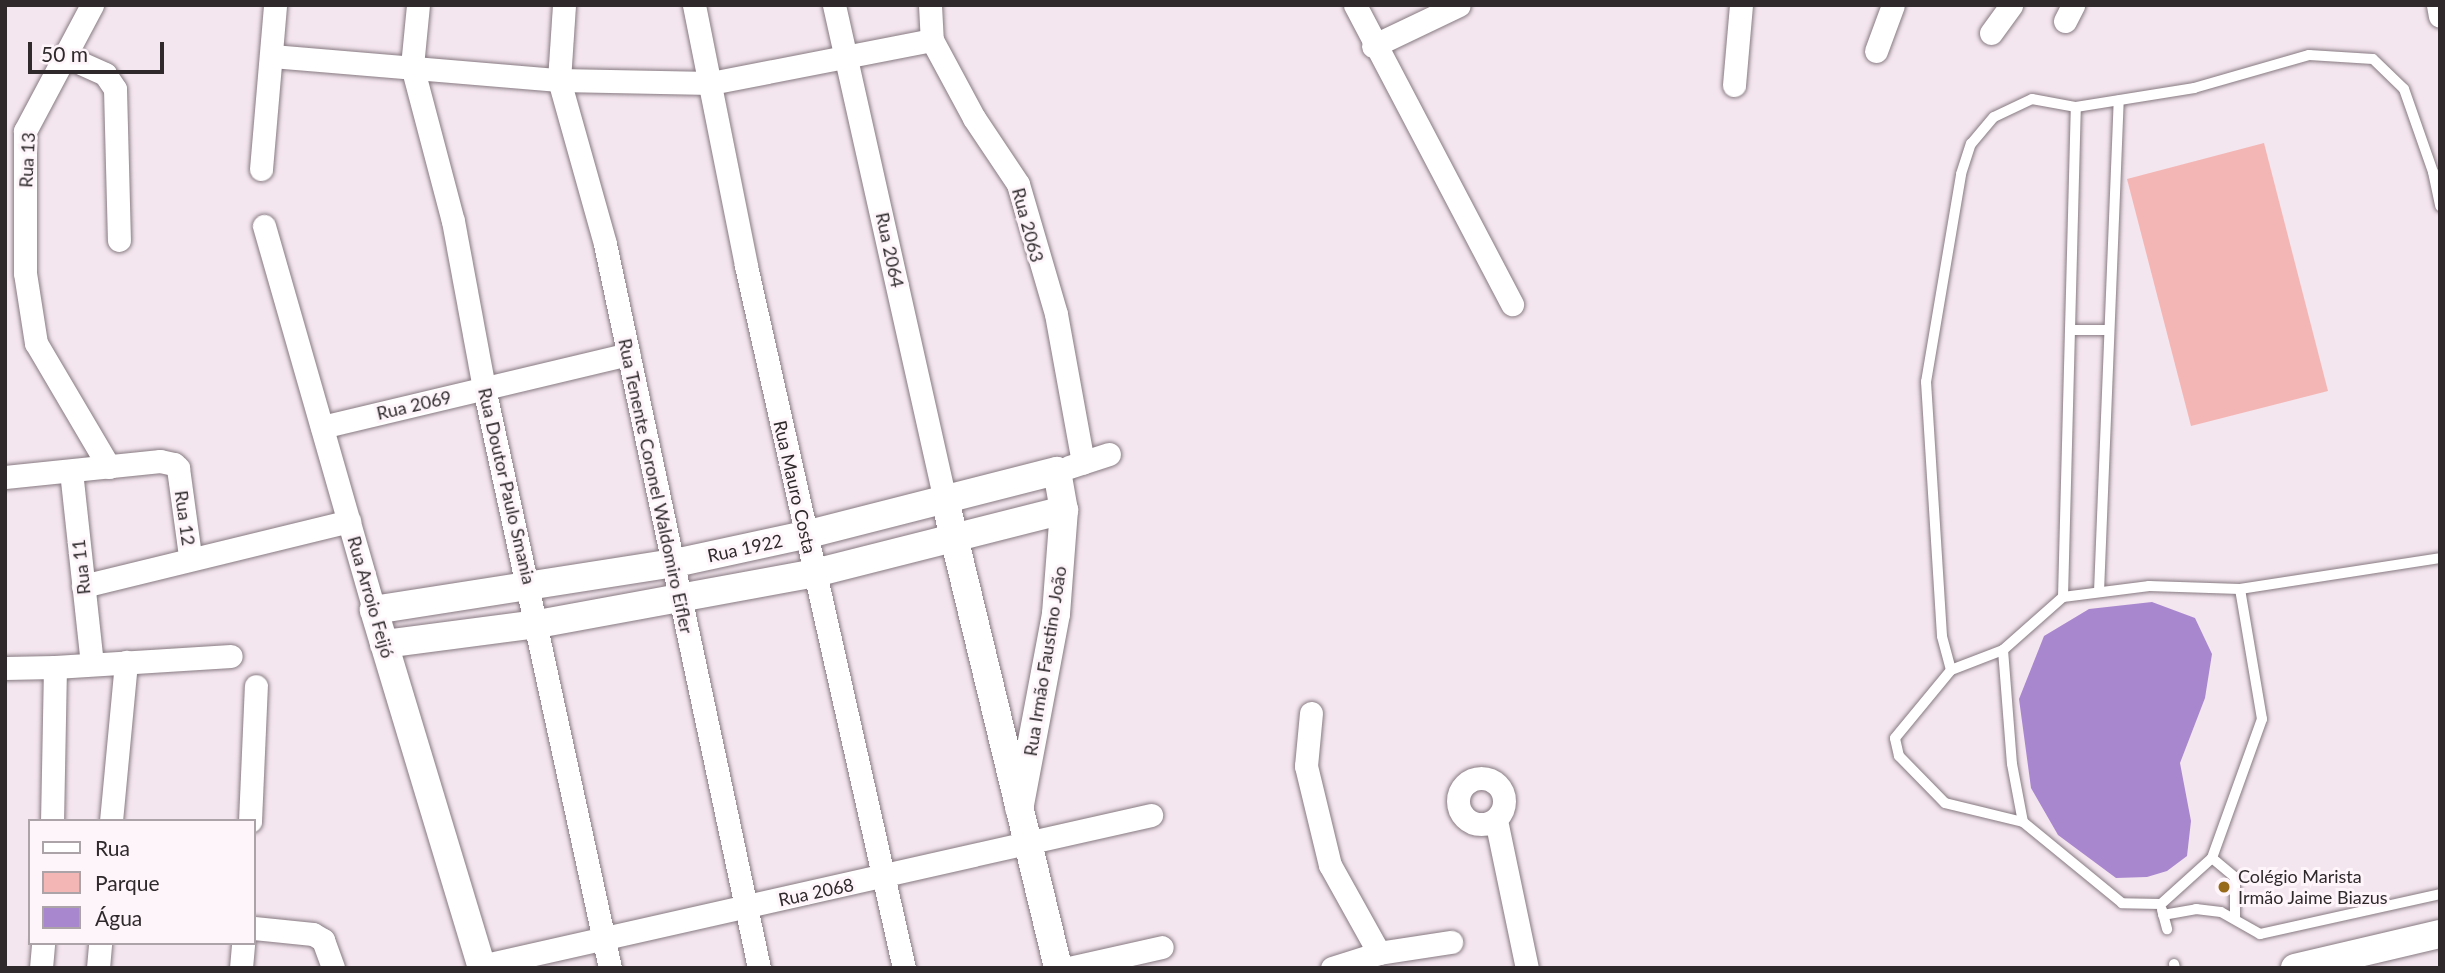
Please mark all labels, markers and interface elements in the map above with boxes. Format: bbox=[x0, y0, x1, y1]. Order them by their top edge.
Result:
scale bar bbox=[32, 28, 168, 72]
text: 50 m bbox=[41, 41, 88, 66]
street label: Rua 13 bbox=[15, 132, 39, 188]
street label: Rua 2063 bbox=[1008, 185, 1048, 265]
street label: Rua 2064 bbox=[872, 210, 908, 290]
street label: Rua Tenente Coronel Waldomiro Eifler bbox=[614, 336, 698, 636]
street label: Rua 2069 bbox=[374, 386, 454, 424]
street label: Rua Doutor Paulo Smania bbox=[474, 386, 540, 586]
street label: Rua Mauro Costa bbox=[769, 418, 821, 556]
street label: Rua 12 bbox=[170, 489, 200, 547]
street label: Rua 1922 bbox=[705, 530, 785, 566]
street label: Rua Arroio Feijó bbox=[343, 533, 399, 661]
street label: Rua 11 bbox=[67, 538, 95, 596]
street label: Rua Irmão Faustino João bbox=[1019, 564, 1071, 758]
legend bbox=[28, 819, 256, 945]
text: Rua bbox=[95, 835, 130, 860]
place label: Colégio Marista Irmão Jaime Biazus bbox=[2238, 866, 2388, 908]
text: Parque bbox=[95, 870, 160, 895]
street label: Rua 2068 bbox=[776, 874, 856, 910]
marker: Colégio Marista Irmão Jaime Biazus bbox=[2216, 879, 2232, 895]
text: Água bbox=[95, 905, 142, 930]

